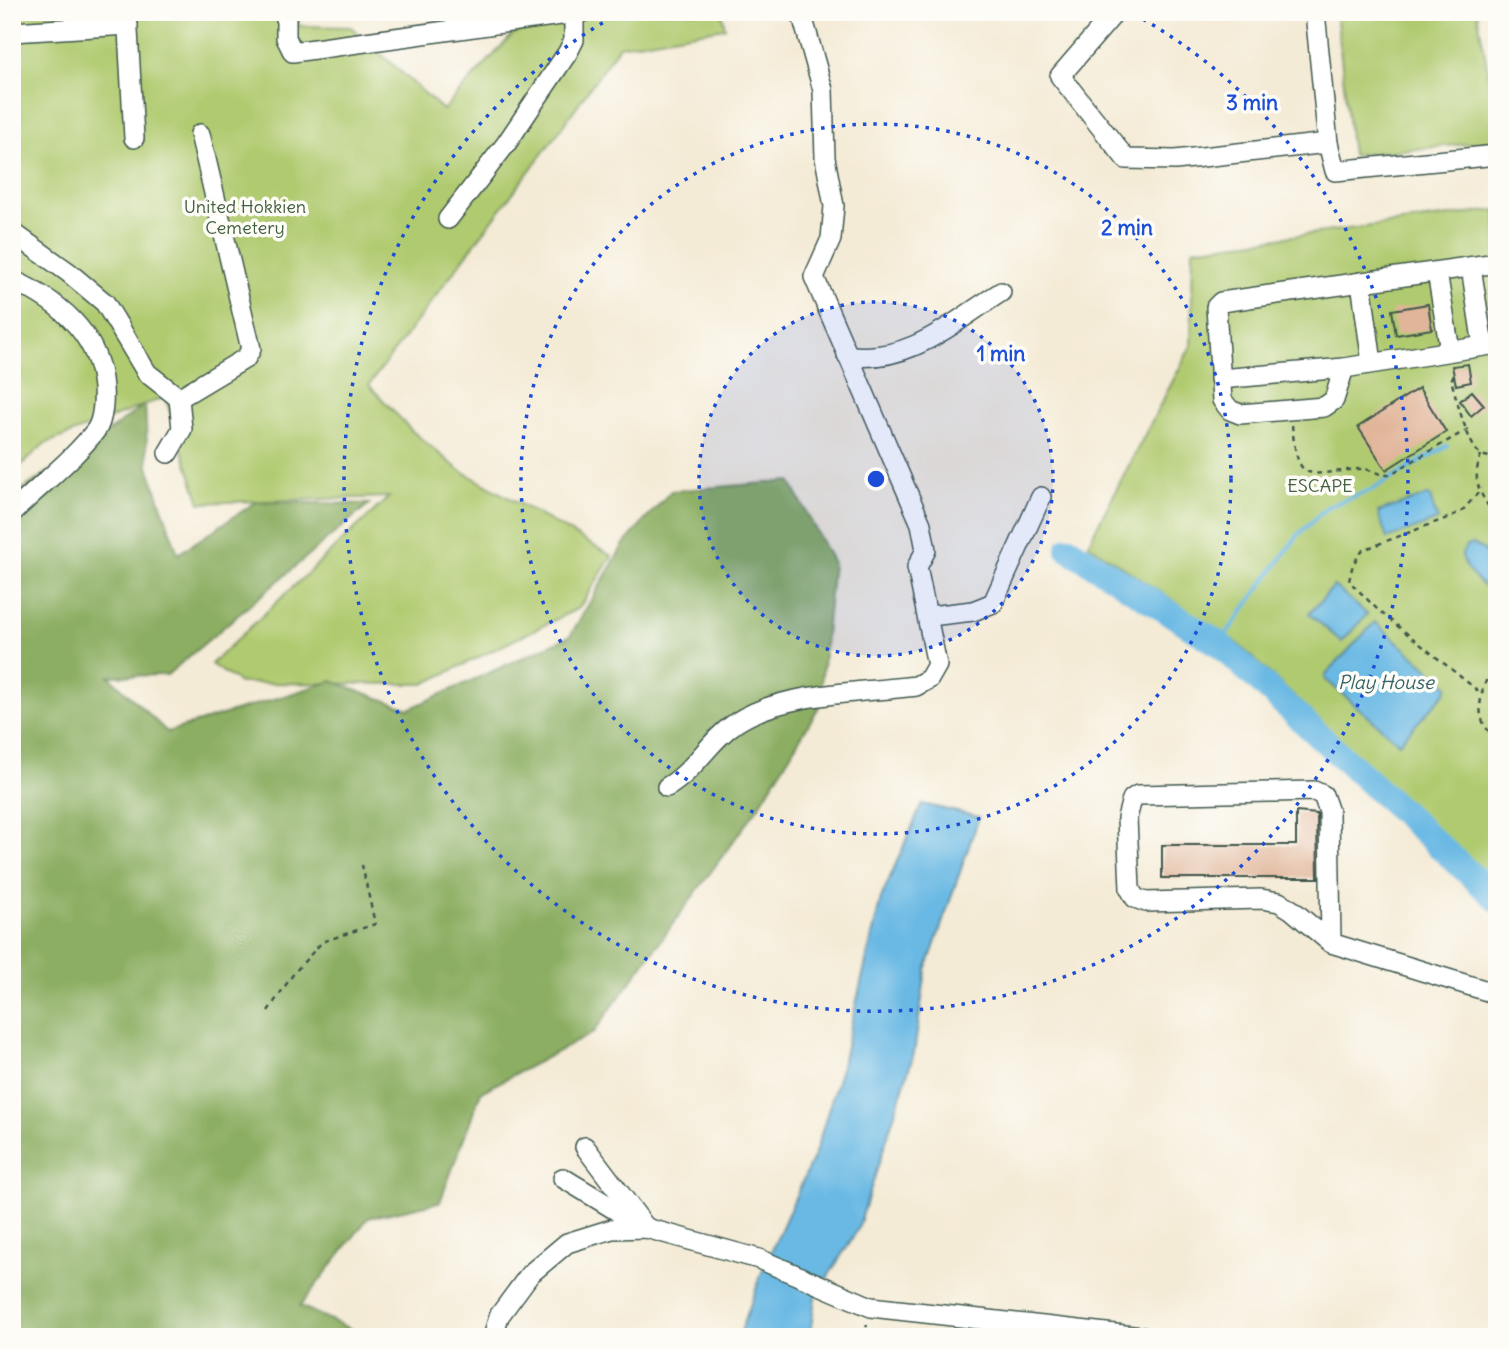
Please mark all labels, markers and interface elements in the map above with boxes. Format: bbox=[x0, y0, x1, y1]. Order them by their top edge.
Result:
text: 3 min bbox=[1226, 89, 1278, 116]
park label: United Hokkien Cemetery bbox=[184, 195, 306, 239]
text: 2 min bbox=[1101, 214, 1153, 241]
text: 1 min bbox=[977, 340, 1025, 367]
centre of rings bbox=[864, 467, 888, 491]
park label: ESCAPE bbox=[1287, 474, 1353, 497]
water label: Play House bbox=[1338, 670, 1436, 694]

